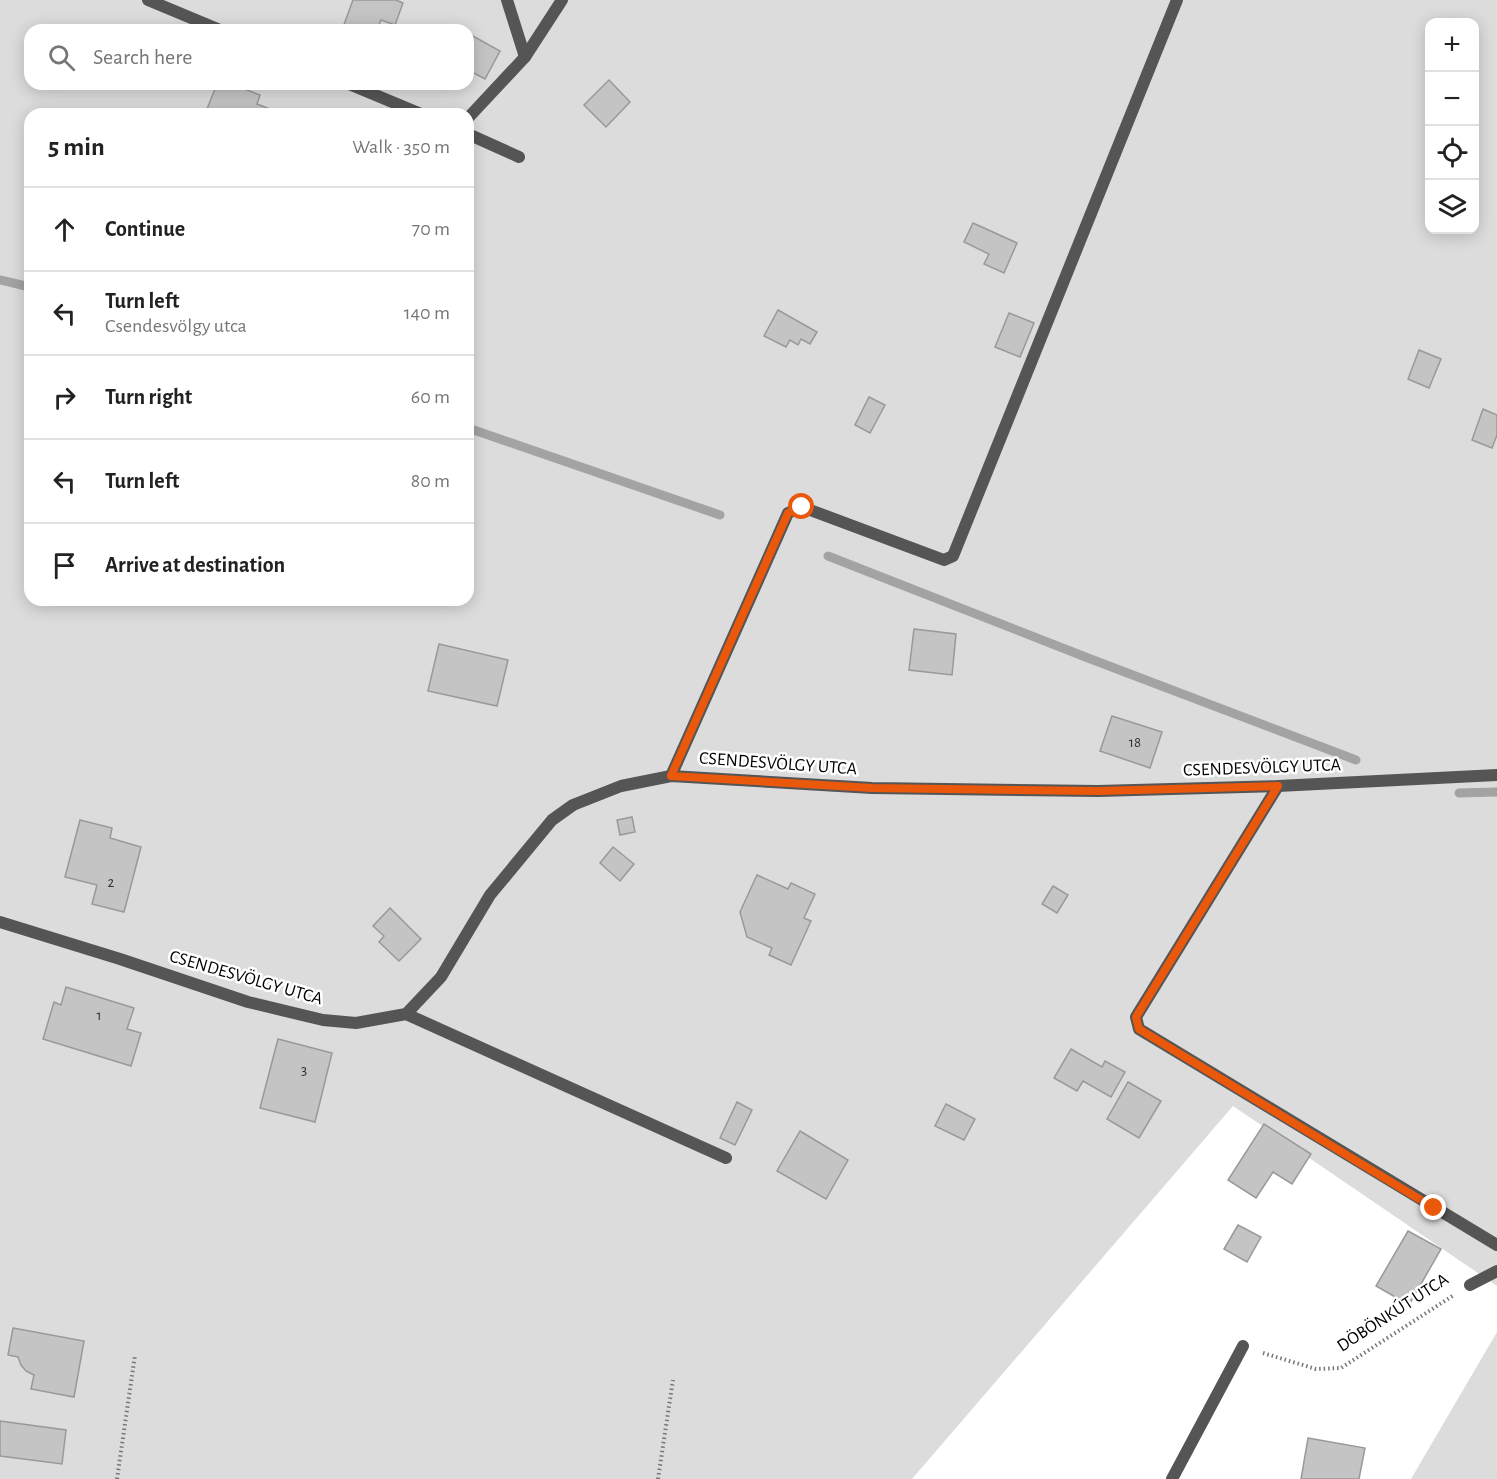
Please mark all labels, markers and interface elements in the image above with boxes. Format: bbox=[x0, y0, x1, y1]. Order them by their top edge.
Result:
map controls bbox=[1425, 18, 1479, 234]
button: + bbox=[1425, 18, 1479, 72]
search box bbox=[24, 24, 474, 90]
icon: search bbox=[45, 41, 78, 74]
text: Search here bbox=[93, 46, 192, 68]
button: − bbox=[1425, 72, 1479, 126]
button: locate bbox=[1425, 126, 1479, 180]
text: 5 min bbox=[48, 134, 105, 160]
text: Walk · 350 m bbox=[352, 137, 450, 157]
button: layers bbox=[1425, 180, 1479, 234]
icon: ahead bbox=[48, 213, 81, 246]
text: Continue bbox=[105, 218, 185, 240]
text: 70 m bbox=[412, 219, 450, 239]
text: Turn left bbox=[105, 290, 179, 312]
icon: left bbox=[48, 297, 81, 330]
text: 140 m bbox=[404, 303, 450, 323]
text: Csendesvölgy utca bbox=[105, 316, 247, 336]
icon: right bbox=[48, 381, 81, 414]
text: Turn right bbox=[105, 386, 192, 408]
text: 60 m bbox=[411, 387, 450, 407]
icon: left bbox=[48, 465, 81, 498]
text: Turn left bbox=[105, 470, 179, 492]
text: 80 m bbox=[411, 471, 450, 491]
route start bbox=[788, 493, 814, 519]
icon: arrive bbox=[48, 549, 81, 582]
text: Arrive at destination bbox=[105, 554, 285, 576]
house number: 18 bbox=[1129, 735, 1141, 750]
street label: CSENDESVÖLGY UTCA bbox=[698, 748, 858, 779]
street label: CSENDESVÖLGY UTCA bbox=[1183, 754, 1342, 780]
house number: 2 bbox=[108, 875, 115, 890]
street label: CSENDESVÖLGY UTCA bbox=[167, 946, 326, 1009]
house number: 1 bbox=[96, 1008, 102, 1023]
house number: 3 bbox=[301, 1063, 307, 1078]
route end bbox=[1420, 1194, 1446, 1220]
street label: DÖBÖNKÚT UTCA bbox=[1333, 1268, 1452, 1356]

